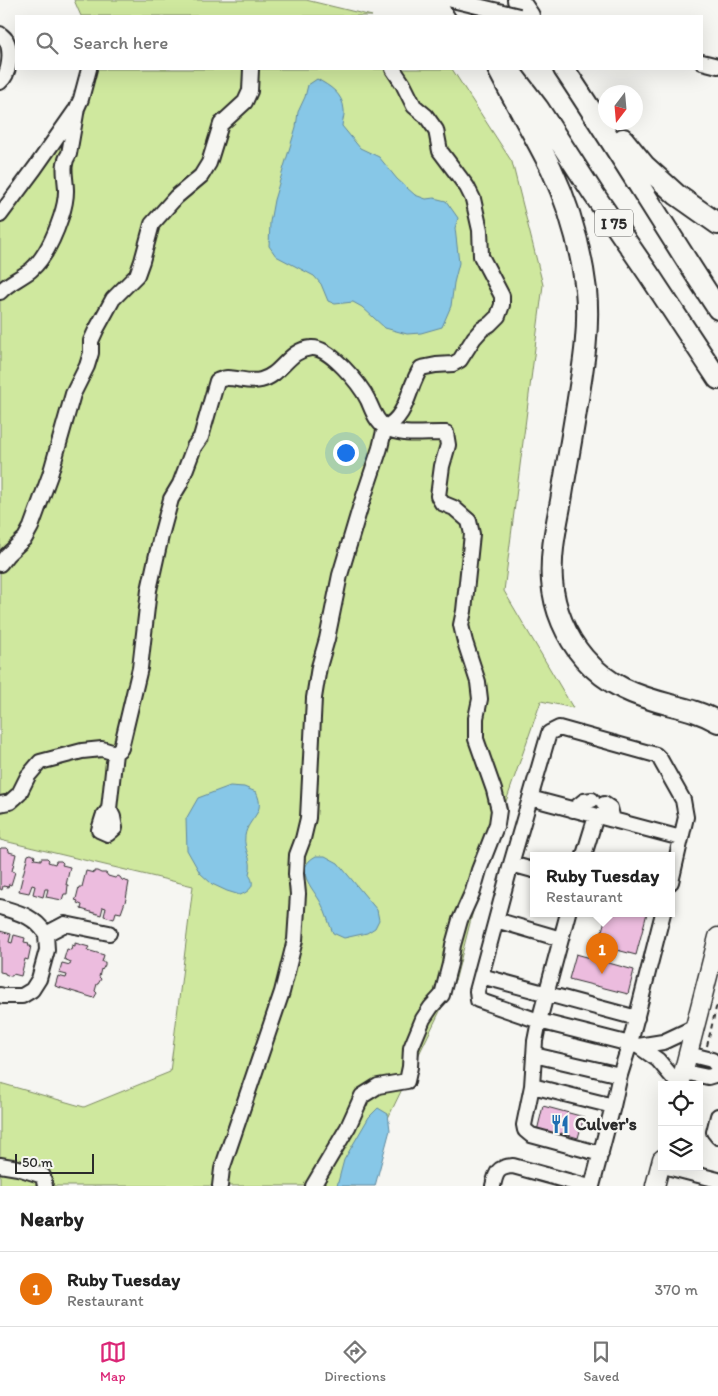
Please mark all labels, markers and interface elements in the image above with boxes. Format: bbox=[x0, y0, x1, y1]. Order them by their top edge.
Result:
search box bbox=[15, 15, 703, 70]
icon: search bbox=[33, 29, 61, 57]
text: Search here bbox=[73, 31, 168, 54]
north arrow bbox=[598, 85, 643, 130]
road number: I 75 bbox=[595, 210, 633, 237]
your location bbox=[333, 440, 359, 466]
popup bbox=[530, 852, 675, 917]
text: Ruby Tuesday bbox=[546, 864, 659, 887]
text: Restaurant bbox=[546, 887, 623, 906]
pin: 1 bbox=[586, 933, 618, 974]
map controls bbox=[658, 1081, 703, 1171]
button: locate bbox=[658, 1081, 703, 1126]
restaurant icon: Culver's bbox=[549, 1113, 571, 1135]
place label: Culver's bbox=[575, 1113, 637, 1135]
button: layers bbox=[658, 1126, 703, 1171]
scale bar bbox=[15, 1151, 94, 1174]
text: 50 m bbox=[22, 1154, 53, 1171]
text: Nearby bbox=[20, 1206, 84, 1231]
text: Ruby Tuesday bbox=[67, 1268, 180, 1291]
text: 1 bbox=[32, 1280, 40, 1299]
text: 370 m bbox=[654, 1280, 698, 1299]
text: Restaurant bbox=[67, 1291, 144, 1310]
tab: Map bbox=[99, 1338, 127, 1385]
tab: Directions bbox=[324, 1338, 386, 1385]
tab: Saved bbox=[583, 1338, 619, 1385]

